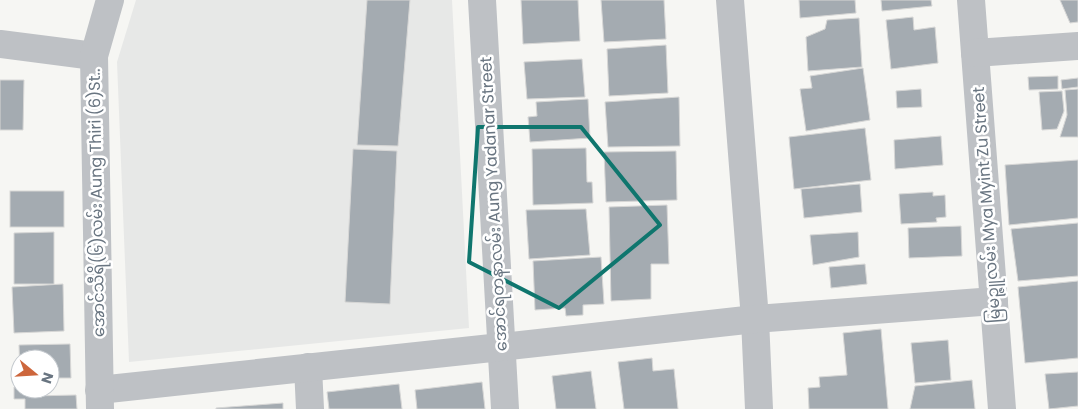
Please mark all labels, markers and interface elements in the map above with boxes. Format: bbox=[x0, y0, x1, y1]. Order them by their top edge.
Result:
street label: အောင်ရတနာလမ်း Aung Yadanar Street bbox=[474, 56, 515, 352]
street label: အောင်သီရိ(၆)လမ်း Aung Thiri (6)St.. bbox=[83, 69, 112, 337]
street label: မြမဉ္ဇူလမ်း Mya Myint Zu Street bbox=[967, 86, 1008, 324]
north arrow bbox=[10, 349, 60, 399]
text: N bbox=[36, 370, 59, 386]

